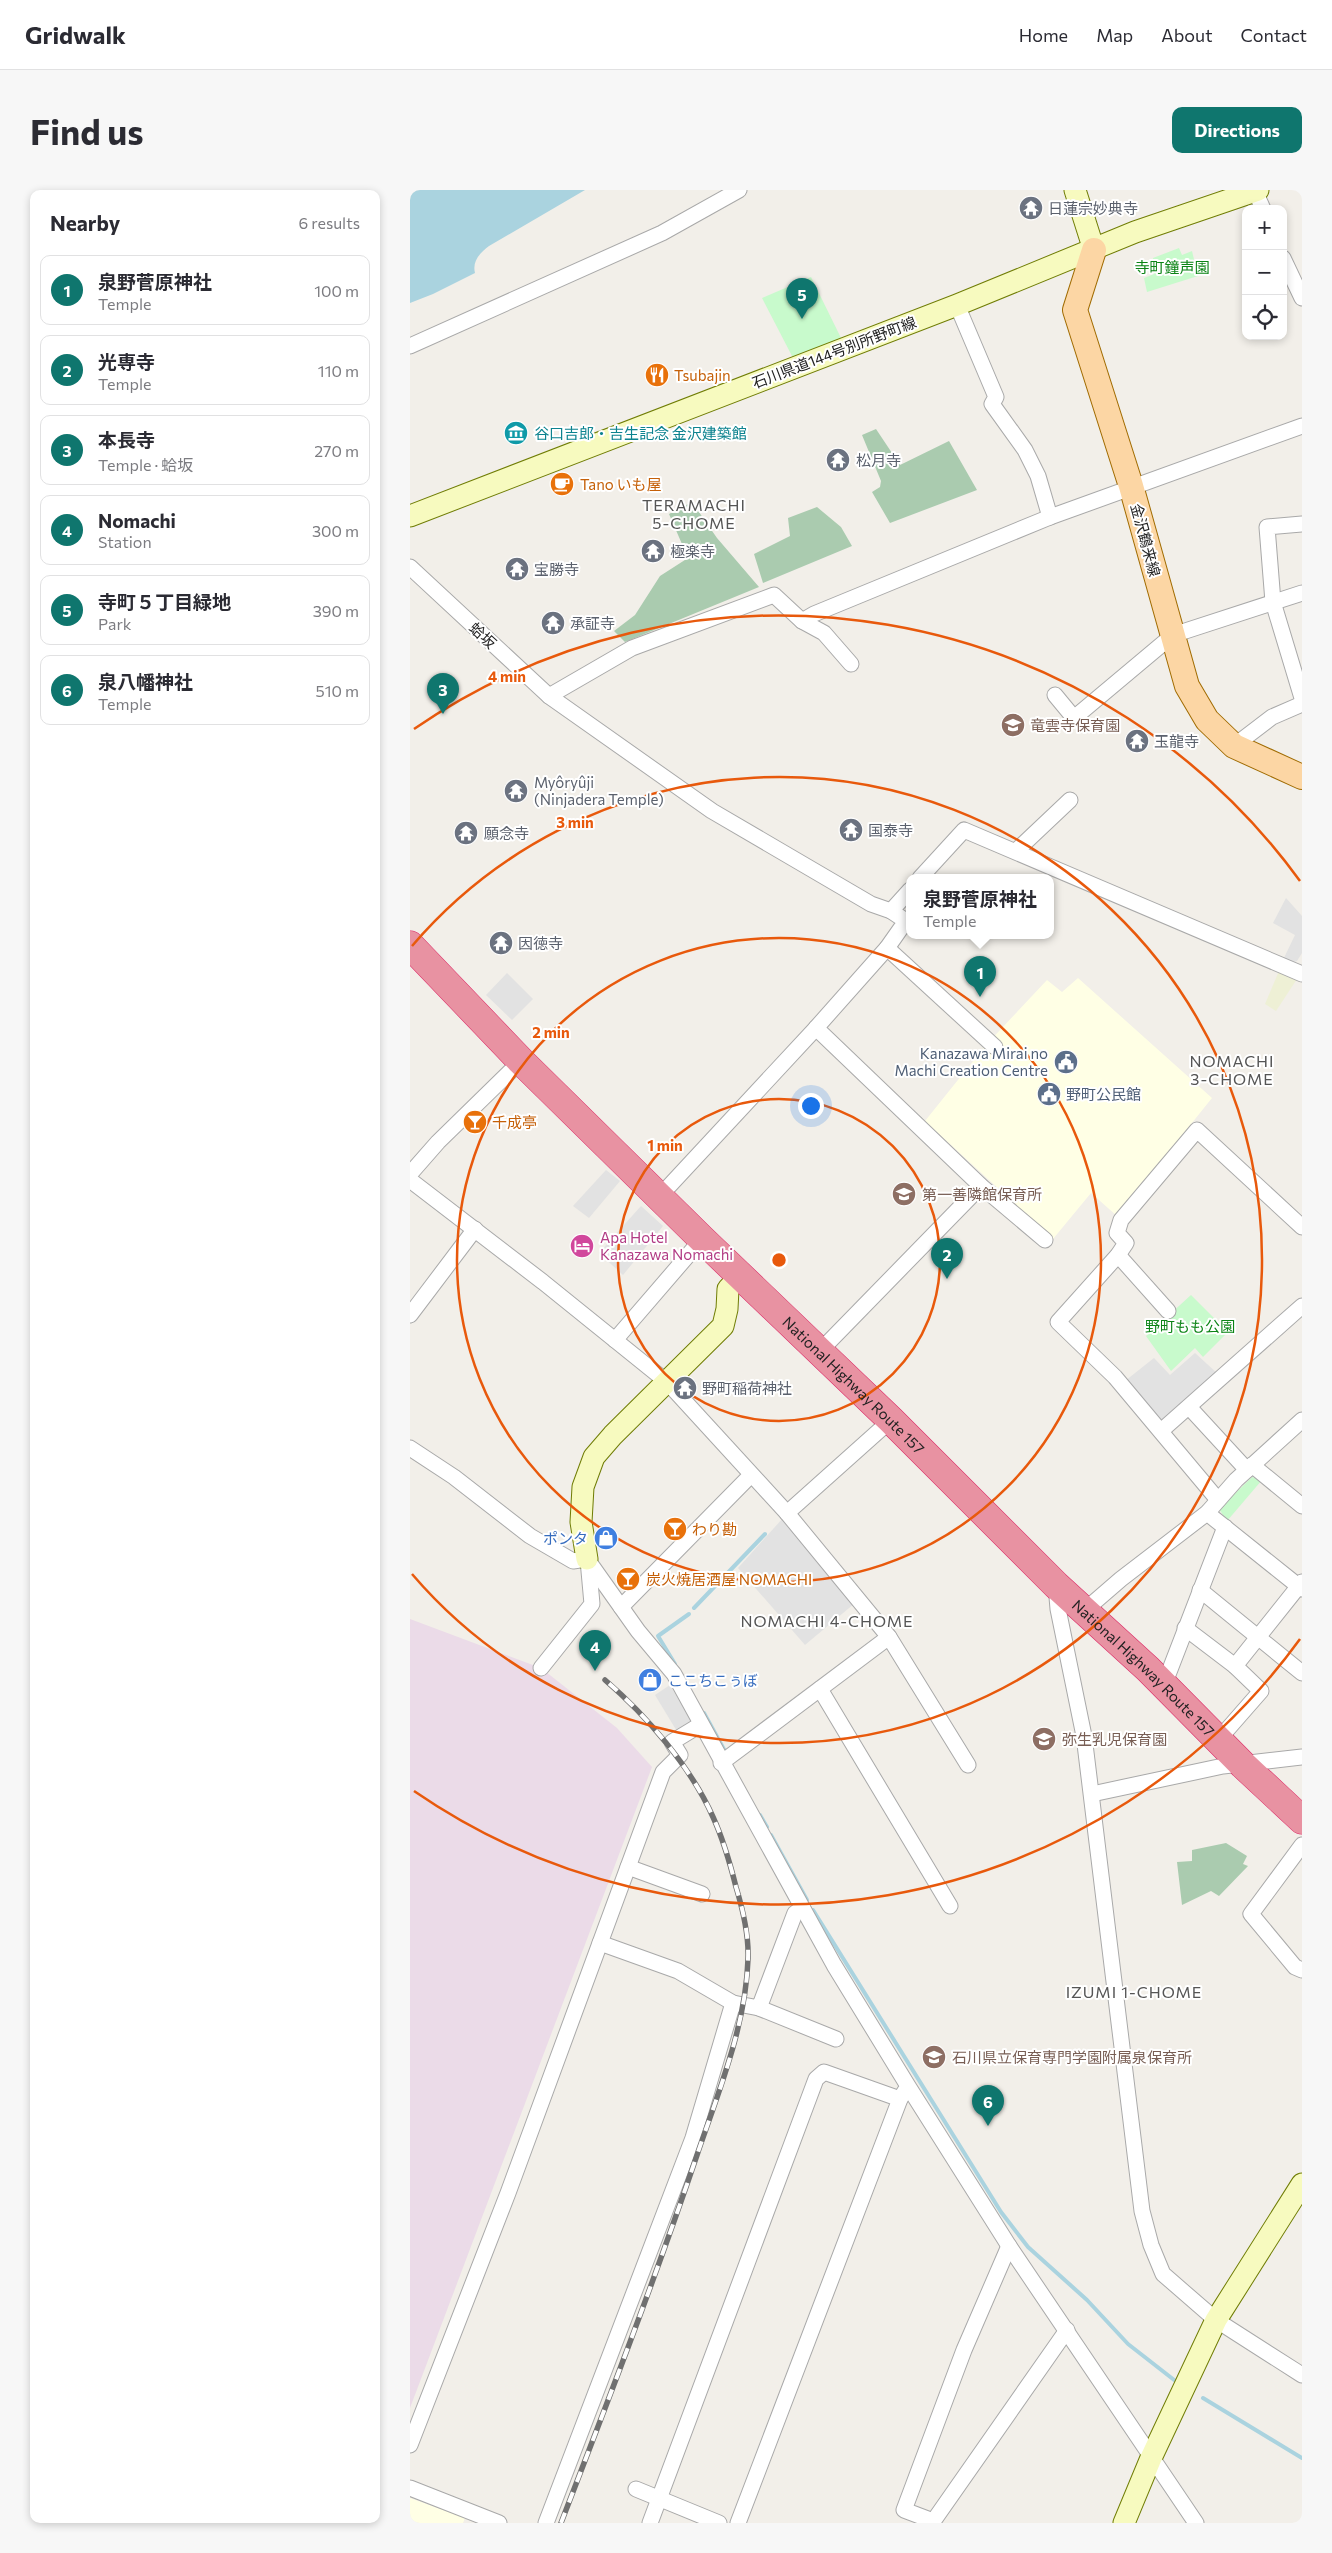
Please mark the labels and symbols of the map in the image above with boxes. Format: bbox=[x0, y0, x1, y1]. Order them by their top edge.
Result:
temple icon: 日蓮宗妙典寺 bbox=[1018, 195, 1044, 221]
place label: 日蓮宗妙典寺 bbox=[1048, 199, 1138, 217]
park label: 寺町鐘声園 bbox=[1134, 258, 1210, 276]
pin: 5 bbox=[786, 278, 818, 319]
street label: 石川県道144号別所野町線 bbox=[749, 312, 919, 392]
restaurant icon: Tsubajin bbox=[644, 362, 670, 388]
place label: Tsubajin bbox=[674, 366, 731, 384]
museum icon: 谷口吉郎・吉生記念 金沢建築館 bbox=[503, 420, 529, 446]
place label: 谷口吉郎・吉生記念 金沢建築館 bbox=[534, 424, 747, 442]
temple icon: 松月寺 bbox=[825, 447, 851, 473]
place label: 松月寺 bbox=[856, 451, 901, 469]
cafe icon: Tano いも屋 bbox=[549, 471, 575, 497]
place label: Tano いも屋 bbox=[580, 475, 662, 493]
district label: TERAMACHI 5-CHOME bbox=[642, 495, 746, 532]
street label: 金沢鶴来線 bbox=[1128, 501, 1164, 579]
temple icon: 極楽寺 bbox=[640, 538, 666, 564]
place label: 極楽寺 bbox=[670, 542, 715, 560]
temple icon: 宝勝寺 bbox=[504, 556, 530, 582]
place label: 宝勝寺 bbox=[534, 560, 579, 578]
temple icon: 承証寺 bbox=[540, 610, 566, 636]
place label: 承証寺 bbox=[570, 614, 615, 632]
street label: 蛤坂 bbox=[466, 618, 500, 652]
text: 4 min bbox=[488, 667, 526, 685]
pin: 3 bbox=[427, 673, 459, 714]
school or university icon: 竜雲寺保育園 bbox=[1000, 712, 1026, 738]
place label: 竜雲寺保育園 bbox=[1030, 716, 1120, 734]
temple icon: 玉龍寺 bbox=[1124, 728, 1150, 754]
place label: 玉龍寺 bbox=[1154, 732, 1199, 750]
place label: Myôryûji (Ninjadera Temple) bbox=[534, 773, 664, 808]
temple icon: Myôryûji (Ninjadera Temple) bbox=[503, 778, 529, 804]
text: 3 min bbox=[556, 813, 594, 831]
temple icon: 国泰寺 bbox=[838, 817, 864, 843]
temple icon: 願念寺 bbox=[453, 820, 479, 846]
place label: 国泰寺 bbox=[868, 821, 913, 839]
place label: 願念寺 bbox=[484, 824, 529, 842]
temple icon: 因徳寺 bbox=[488, 930, 514, 956]
place label: 因徳寺 bbox=[518, 934, 563, 952]
pin: 1 bbox=[964, 956, 996, 997]
text: 2 min bbox=[532, 1023, 570, 1041]
place label: Kanazawa Mirai no Machi Creation Centre bbox=[894, 1044, 1048, 1079]
public building icon: Kanazawa Mirai no Machi Creation Centre bbox=[1053, 1049, 1079, 1075]
district label: NOMACHI 3-CHOME bbox=[1189, 1051, 1275, 1088]
public building icon: 野町公民館 bbox=[1036, 1081, 1062, 1107]
place label: 野町公民館 bbox=[1066, 1085, 1141, 1103]
your location bbox=[798, 1093, 824, 1119]
bar icon: 千成亭 bbox=[462, 1109, 488, 1135]
place label: 千成亭 bbox=[492, 1113, 537, 1131]
text: 1 min bbox=[647, 1136, 683, 1154]
school or university icon: 第一善隣館保育所 bbox=[891, 1181, 917, 1207]
place label: 第一善隣館保育所 bbox=[922, 1185, 1042, 1203]
place label: Apa Hotel Kanazawa Nomachi bbox=[600, 1228, 733, 1263]
hotel icon: Apa Hotel Kanazawa Nomachi bbox=[569, 1233, 595, 1259]
pin: 2 bbox=[931, 1238, 963, 1279]
centre of rings bbox=[770, 1251, 788, 1269]
street label: National Highway Route 157 bbox=[779, 1312, 928, 1457]
park label: 野町もも公園 bbox=[1145, 1317, 1235, 1335]
temple icon: 野町稲荷神社 bbox=[672, 1375, 698, 1401]
place label: 野町稲荷神社 bbox=[702, 1379, 792, 1397]
bar icon: わり勘 bbox=[662, 1516, 688, 1542]
place label: わり勘 bbox=[692, 1520, 737, 1538]
shop icon: ポンタ bbox=[593, 1525, 619, 1551]
place label: ポンタ bbox=[543, 1529, 588, 1547]
bar icon: 炭火焼居酒屋 NOMACHI bbox=[615, 1566, 641, 1592]
place label: 炭火焼居酒屋 NOMACHI bbox=[646, 1570, 812, 1588]
street label: National Highway Route 157 bbox=[1069, 1596, 1218, 1740]
district label: NOMACHI 4-CHOME bbox=[740, 1611, 914, 1630]
pin: 4 bbox=[579, 1630, 611, 1671]
shop icon: ここちこぅぼ bbox=[637, 1667, 663, 1693]
place label: ここちこぅぼ bbox=[668, 1671, 758, 1689]
school or university icon: 弥生乳児保育園 bbox=[1031, 1726, 1057, 1752]
place label: 弥生乳児保育園 bbox=[1062, 1730, 1167, 1748]
district label: IZUMI 1-CHOME bbox=[1066, 1982, 1202, 2001]
school or university icon: 石川県立保育専門学園附属泉保育所 bbox=[921, 2044, 947, 2070]
place label: 石川県立保育専門学園附属泉保育所 bbox=[952, 2048, 1192, 2066]
pin: 6 bbox=[972, 2085, 1004, 2126]

